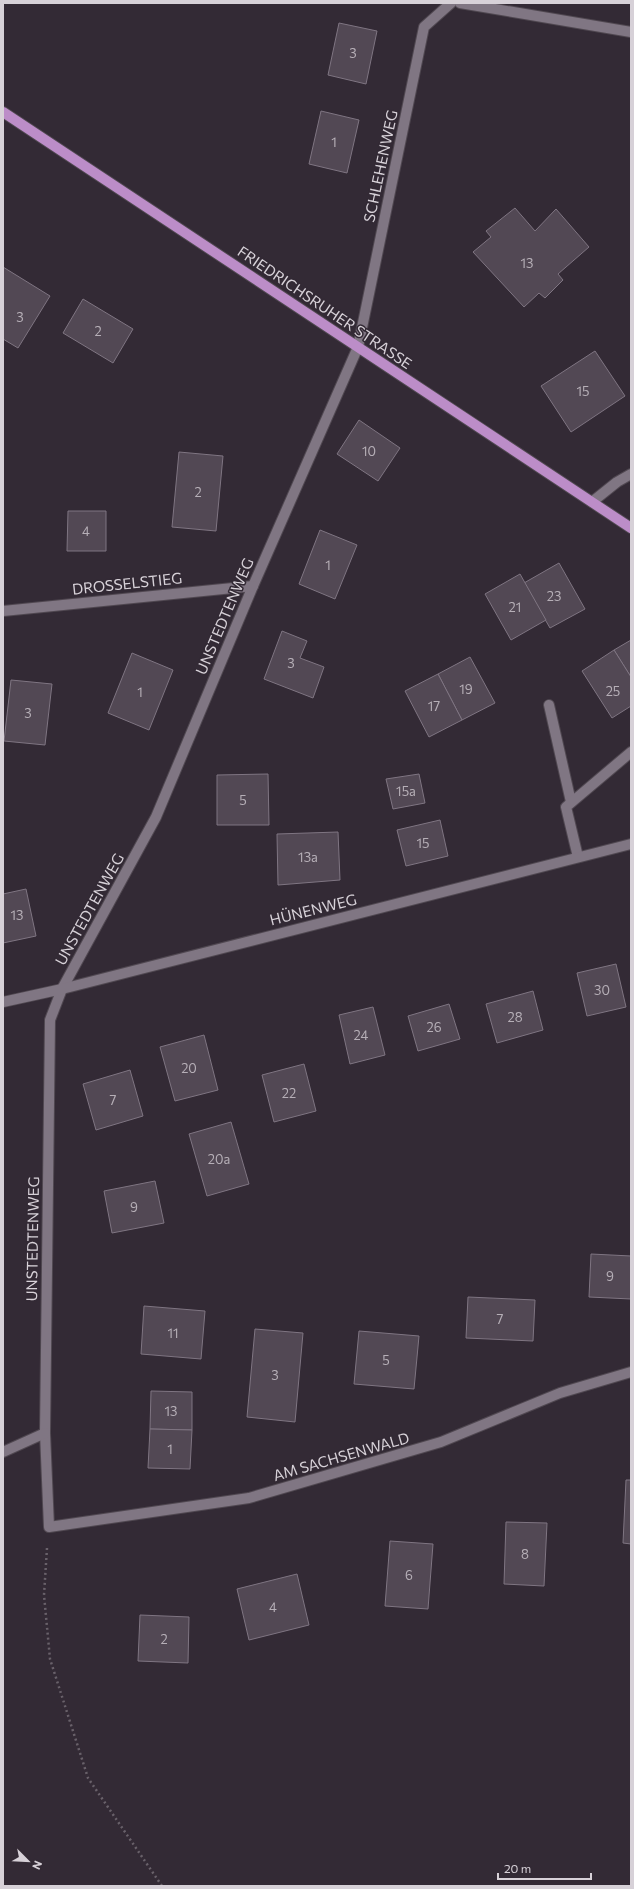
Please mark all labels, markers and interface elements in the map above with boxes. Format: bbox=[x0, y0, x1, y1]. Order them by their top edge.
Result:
house number: 3 bbox=[349, 45, 357, 61]
street label: SCHLEHENWEG bbox=[359, 108, 401, 224]
house number: 1 bbox=[331, 134, 337, 150]
street label: FRIEDRICHSRUHER STRASSE bbox=[234, 242, 416, 372]
house number: 13 bbox=[521, 255, 533, 271]
house number: 3 bbox=[16, 309, 24, 325]
house number: 2 bbox=[94, 323, 102, 339]
house number: 15 bbox=[576, 383, 590, 399]
house number: 10 bbox=[362, 443, 376, 459]
house number: 2 bbox=[194, 484, 202, 500]
house number: 4 bbox=[82, 523, 90, 539]
street label: UNSTEDTENWEG bbox=[191, 555, 257, 677]
house number: 1 bbox=[325, 557, 331, 573]
street label: DROSSELSTIEG bbox=[71, 568, 183, 598]
house number: 23 bbox=[547, 588, 561, 604]
house number: 21 bbox=[509, 599, 521, 615]
house number: 3 bbox=[287, 655, 295, 671]
house number: 19 bbox=[459, 681, 473, 697]
house number: 25 bbox=[606, 683, 620, 699]
house number: 1 bbox=[137, 684, 143, 700]
house number: 17 bbox=[428, 698, 440, 714]
house number: 3 bbox=[24, 705, 32, 721]
house number: 15a bbox=[396, 783, 416, 799]
house number: 5 bbox=[239, 792, 247, 808]
house number: 15 bbox=[416, 835, 430, 851]
house number: 13a bbox=[298, 849, 318, 865]
street label: UNSTEDTENWEG bbox=[51, 850, 127, 968]
street label: HÜNENWEG bbox=[268, 890, 358, 928]
house number: 13 bbox=[11, 907, 23, 923]
house number: 30 bbox=[594, 982, 610, 998]
house number: 28 bbox=[507, 1009, 523, 1025]
house number: 26 bbox=[426, 1019, 442, 1035]
house number: 24 bbox=[354, 1027, 369, 1043]
house number: 20 bbox=[181, 1060, 197, 1076]
house number: 22 bbox=[282, 1085, 296, 1101]
house number: 7 bbox=[110, 1092, 117, 1108]
house number: 20a bbox=[208, 1151, 230, 1167]
street label: UNSTEDTENWEG bbox=[22, 1176, 42, 1302]
house number: 9 bbox=[130, 1199, 138, 1215]
house number: 9 bbox=[606, 1268, 614, 1284]
house number: 7 bbox=[497, 1311, 504, 1327]
house number: 11 bbox=[167, 1325, 179, 1341]
house number: 5 bbox=[382, 1352, 390, 1368]
house number: 3 bbox=[271, 1367, 279, 1383]
house number: 13 bbox=[165, 1403, 177, 1419]
street label: AM SACHSENWALD bbox=[271, 1428, 411, 1484]
house number: 1 bbox=[167, 1441, 173, 1457]
house number: 8 bbox=[521, 1546, 529, 1562]
house number: 6 bbox=[405, 1567, 413, 1583]
house number: 4 bbox=[269, 1599, 277, 1615]
house number: 2 bbox=[160, 1631, 168, 1647]
north arrow bbox=[8, 1841, 48, 1881]
scale bar bbox=[498, 1855, 591, 1881]
text: N bbox=[30, 1859, 45, 1872]
text: 20 m bbox=[504, 1861, 531, 1875]

